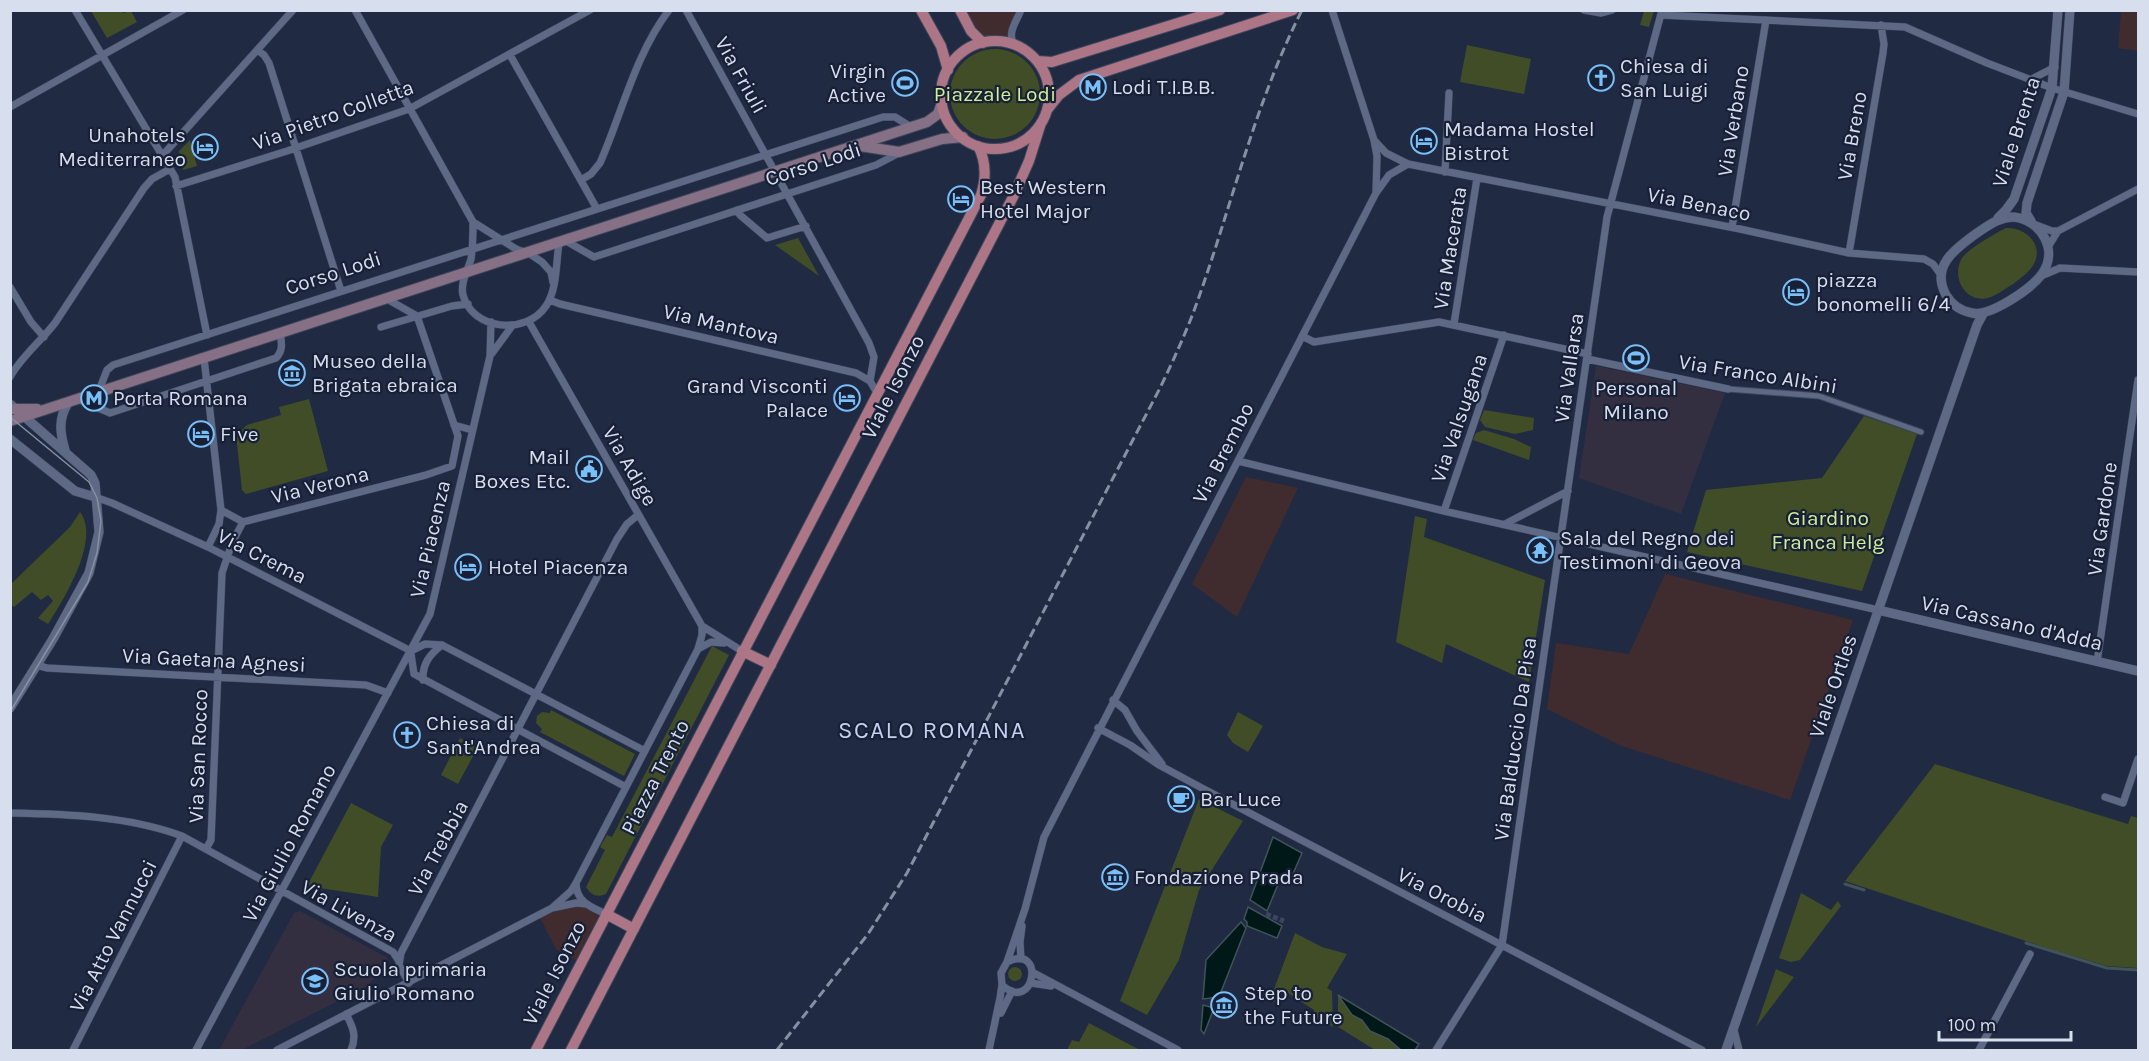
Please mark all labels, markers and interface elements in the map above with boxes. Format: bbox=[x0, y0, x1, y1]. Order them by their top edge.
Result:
street label: Via Friuli bbox=[710, 32, 772, 118]
place label: Chiesa di San Luigi bbox=[1620, 54, 1709, 102]
place label: Virgin Active bbox=[828, 59, 886, 107]
church icon: Chiesa di San Luigi bbox=[1586, 63, 1616, 93]
street label: Via Verbano bbox=[1712, 64, 1754, 178]
sports icon: Virgin Active bbox=[890, 68, 920, 98]
metro station icon: Lodi T.I.B.B. bbox=[1078, 72, 1108, 102]
street label: Viale Brenta bbox=[1987, 74, 2045, 190]
street label: Via Pietro Colletta bbox=[249, 75, 417, 155]
place label: Lodi T.I.B.B. bbox=[1112, 75, 1215, 99]
park label: Piazzale Lodi bbox=[934, 82, 1056, 106]
street label: Via Breno bbox=[1832, 89, 1872, 183]
place label: Madama Hostel Bistrot bbox=[1444, 117, 1595, 165]
place label: Unahotels Mediterraneo bbox=[58, 123, 186, 171]
hotel icon: Madama Hostel Bistrot bbox=[1409, 126, 1439, 156]
hotel icon: Unahotels Mediterraneo bbox=[190, 132, 220, 162]
street label: Corso Lodi bbox=[762, 137, 864, 191]
place label: Best Western Hotel Major bbox=[980, 175, 1107, 223]
street label: Via Benaco bbox=[1645, 182, 1753, 226]
hotel icon: Best Western Hotel Major bbox=[946, 184, 976, 214]
street label: Via Macerata bbox=[1428, 185, 1472, 311]
street label: Corso Lodi bbox=[282, 246, 384, 300]
place label: piazza bonomelli 6/4 bbox=[1816, 268, 1951, 316]
hotel icon: piazza bonomelli 6/4 bbox=[1781, 277, 1811, 307]
street label: Via Mantova bbox=[661, 299, 781, 349]
street label: Via Vallarsa bbox=[1549, 311, 1589, 425]
street label: Viale Isonzo bbox=[856, 331, 930, 443]
sports icon: Personal Milano bbox=[1621, 343, 1651, 373]
place label: Museo della Brigata ebraica bbox=[312, 349, 458, 397]
street label: Via Valsugana bbox=[1426, 350, 1492, 486]
street label: Via Franco Albini bbox=[1677, 350, 1839, 398]
museum icon: Museo della Brigata ebraica bbox=[277, 358, 307, 388]
place label: Grand Visconti Palace bbox=[687, 374, 828, 422]
place label: Personal Milano bbox=[1595, 376, 1677, 424]
metro station icon: Porta Romana bbox=[79, 383, 109, 413]
hotel icon: Grand Visconti Palace bbox=[832, 383, 862, 413]
place label: Porta Romana bbox=[113, 386, 248, 410]
street label: Via Brembo bbox=[1187, 399, 1259, 507]
hotel icon: Five bbox=[186, 419, 216, 449]
place label: Five bbox=[220, 422, 259, 446]
street label: Via Adige bbox=[598, 422, 662, 510]
place label: Mail Boxes Etc. bbox=[474, 445, 570, 493]
public building icon: Mail Boxes Etc. bbox=[574, 454, 604, 484]
street label: Via Verona bbox=[269, 461, 371, 509]
street label: Via Gardone bbox=[2082, 461, 2122, 577]
street label: Via Piacenza bbox=[405, 478, 455, 600]
park label: Giardino Franca Helg bbox=[1772, 506, 1885, 554]
street label: Via Crema bbox=[213, 523, 311, 589]
place label: Sala del Regno dei Testimoni di Geova bbox=[1560, 526, 1742, 574]
temple icon: Sala del Regno dei Testimoni di Geova bbox=[1525, 535, 1555, 565]
hotel icon: Hotel Piacenza bbox=[453, 552, 483, 582]
place label: Hotel Piacenza bbox=[488, 555, 628, 579]
street label: Via Cassano d'Adda bbox=[1919, 590, 2105, 656]
street label: Viale Ortles bbox=[1804, 631, 1862, 741]
street label: Via Balduccio Da Pisa bbox=[1489, 636, 1541, 842]
street label: Via Gaetana Agnesi bbox=[122, 643, 306, 677]
street label: Via San Rocco bbox=[184, 689, 212, 823]
place label: Chiesa di Sant'Andrea bbox=[426, 711, 541, 759]
street label: Piazza Trento bbox=[616, 716, 694, 838]
district label: SCALO ROMANA bbox=[838, 716, 1026, 744]
church icon: Chiesa di Sant'Andrea bbox=[392, 720, 422, 750]
street label: Via Giulio Romano bbox=[237, 760, 341, 926]
cafe icon: Bar Luce bbox=[1166, 784, 1196, 814]
place label: Bar Luce bbox=[1200, 787, 1281, 811]
street label: Via Trebbia bbox=[403, 796, 473, 900]
street label: Via Atto Vannucci bbox=[64, 856, 162, 1016]
museum icon: Fondazione Prada bbox=[1100, 862, 1130, 892]
street label: Via Orobia bbox=[1393, 862, 1491, 928]
place label: Fondazione Prada bbox=[1134, 865, 1304, 889]
street label: Via Livenza bbox=[297, 875, 401, 947]
street label: Viale Isonzo bbox=[517, 917, 591, 1029]
place label: Scuola primaria Giulio Romano bbox=[334, 957, 487, 1005]
school or university icon: Scuola primaria Giulio Romano bbox=[300, 966, 330, 996]
place label: Step to the Future bbox=[1244, 981, 1343, 1029]
museum icon: Step to the Future bbox=[1209, 990, 1239, 1020]
scale bar bbox=[1939, 1004, 2071, 1042]
text: 100 m bbox=[1948, 1014, 1996, 1036]

